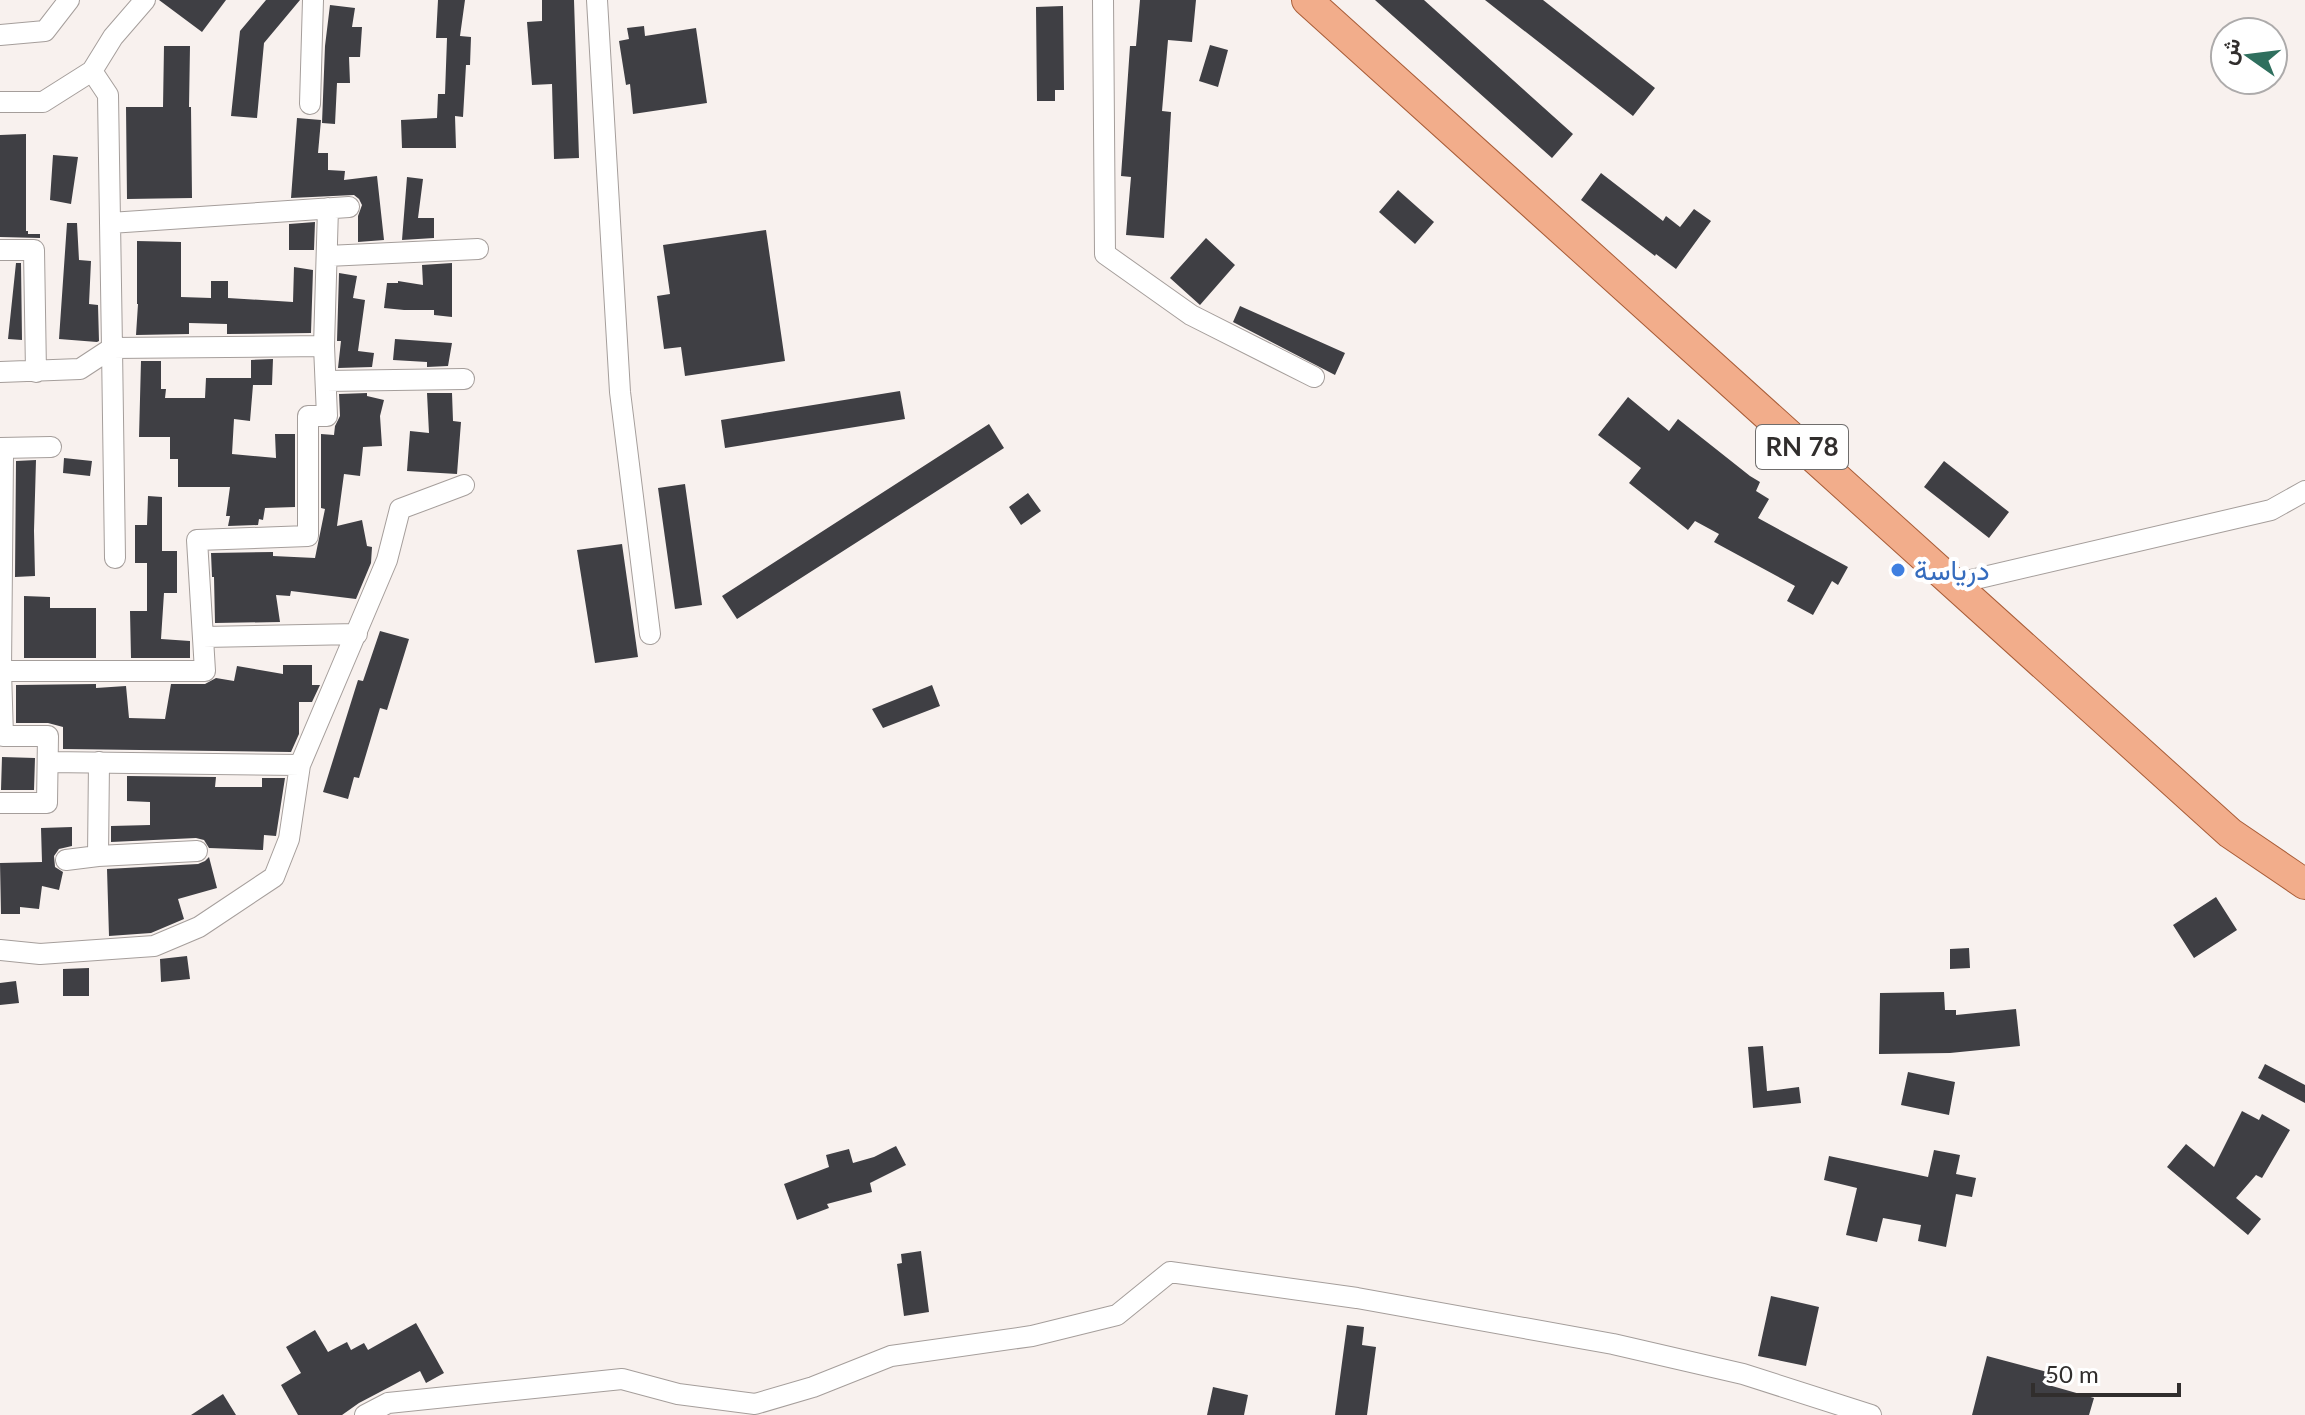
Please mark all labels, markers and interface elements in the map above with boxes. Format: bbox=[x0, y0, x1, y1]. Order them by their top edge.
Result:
north arrow bbox=[2209, 16, 2289, 96]
text: ش bbox=[2213, 35, 2246, 67]
road number: RN 78 bbox=[1756, 425, 1848, 469]
place label: درياسة bbox=[1914, 552, 1990, 588]
marker: درياسة bbox=[1889, 561, 1907, 579]
scale bar bbox=[2033, 1347, 2179, 1397]
text: 50 m bbox=[2045, 1359, 2099, 1388]

